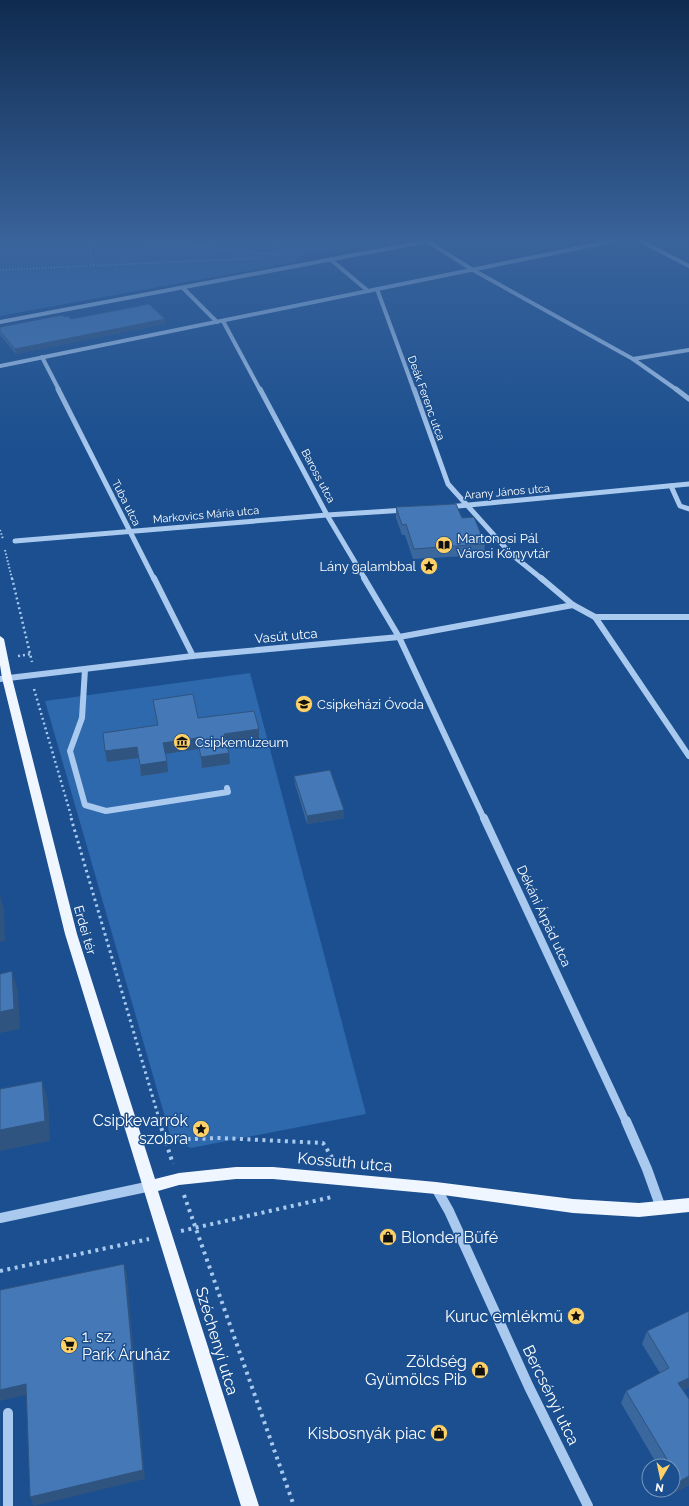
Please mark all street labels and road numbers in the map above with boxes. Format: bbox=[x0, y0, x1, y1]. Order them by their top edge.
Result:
street label: Deák Ferenc utca bbox=[405, 354, 447, 442]
street label: Baross utca bbox=[298, 447, 338, 505]
street label: Tuba utca bbox=[109, 478, 143, 528]
street label: Arany János utca bbox=[464, 482, 550, 502]
street label: Markovics Mária utca bbox=[152, 504, 260, 526]
street label: Vasút utca bbox=[254, 626, 318, 646]
street label: Dékáni Árpád utca bbox=[514, 863, 574, 969]
street label: Erdei tér bbox=[71, 904, 99, 957]
street label: Kossuth utca bbox=[297, 1148, 393, 1176]
street label: Széchenyi utca bbox=[192, 1285, 242, 1397]
street label: Bercsényi utca bbox=[519, 1342, 583, 1448]

